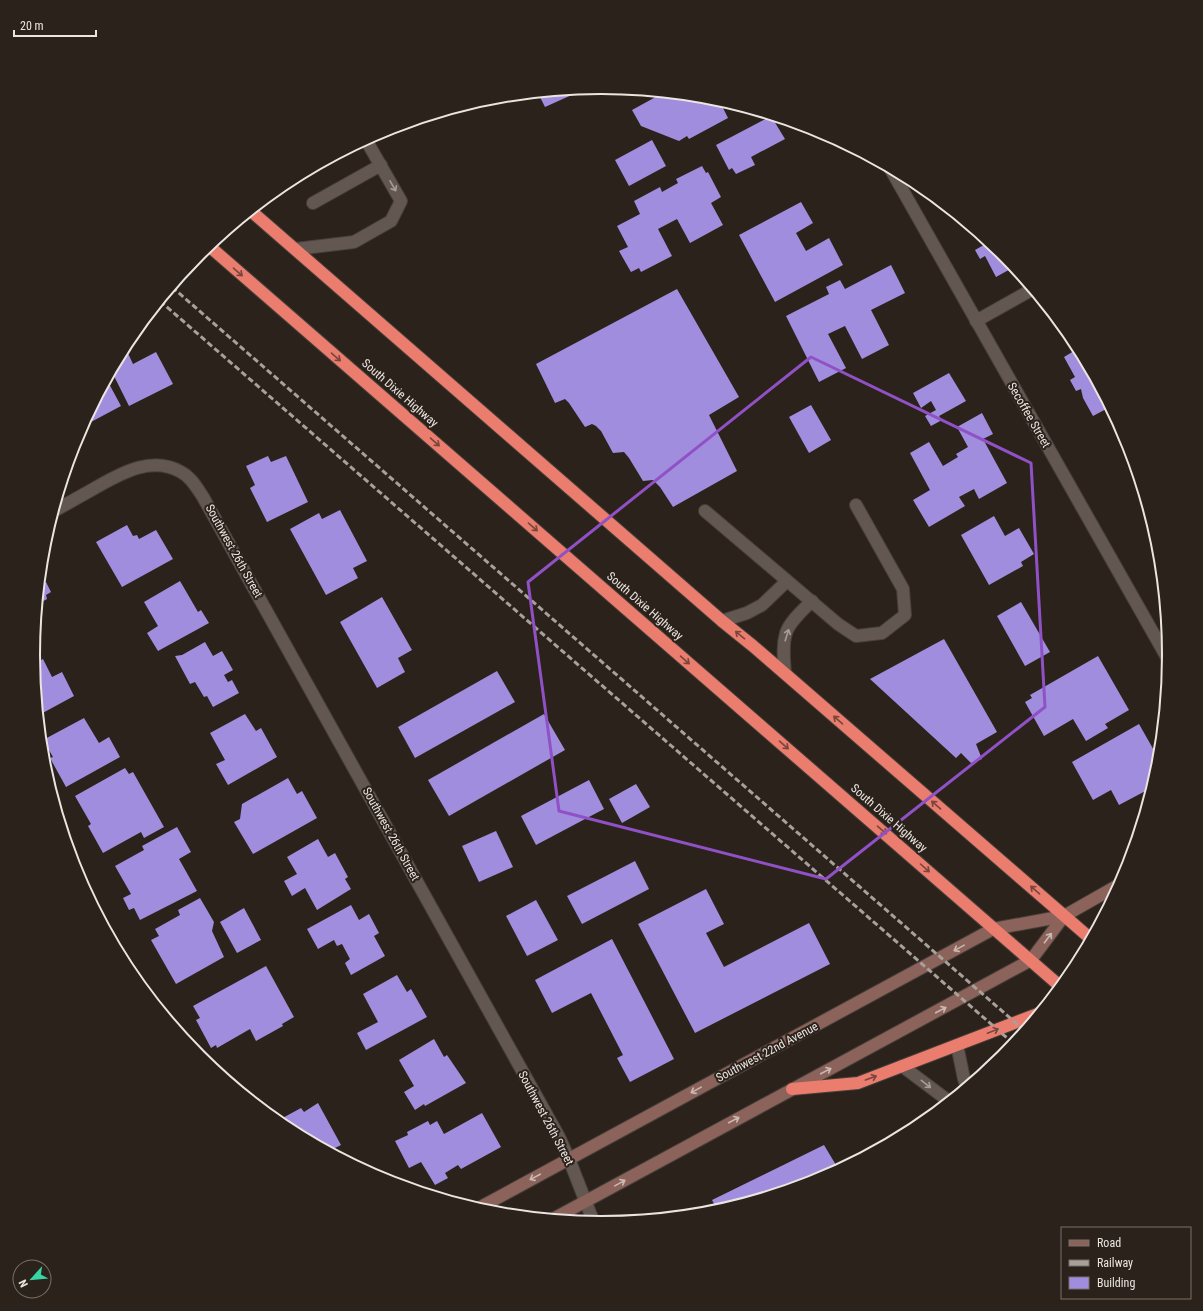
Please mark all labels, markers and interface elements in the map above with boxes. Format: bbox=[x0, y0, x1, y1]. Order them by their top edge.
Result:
scale bar bbox=[14, 12, 96, 38]
text: 20 m bbox=[20, 19, 44, 33]
one-way arrow bbox=[389, 180, 397, 192]
one-way arrow bbox=[233, 267, 243, 276]
one-way arrow bbox=[331, 352, 342, 361]
street label: South Dixie Highway bbox=[359, 356, 441, 430]
street label: Secoffee Street bbox=[1005, 380, 1054, 450]
one-way arrow bbox=[429, 437, 439, 446]
street label: Southwest 26th Street bbox=[203, 502, 266, 601]
one-way arrow bbox=[527, 523, 538, 532]
street label: South Dixie Highway bbox=[604, 569, 686, 643]
one-way arrow bbox=[783, 629, 791, 641]
one-way arrow bbox=[734, 631, 745, 640]
one-way arrow bbox=[680, 655, 691, 664]
one-way arrow bbox=[833, 715, 844, 724]
one-way arrow bbox=[778, 740, 789, 749]
street label: South Dixie Highway bbox=[848, 781, 930, 855]
street label: Southwest 26th Street bbox=[360, 785, 423, 884]
one-way arrow bbox=[932, 801, 942, 810]
one-way arrow bbox=[876, 826, 887, 835]
one-way arrow bbox=[920, 863, 930, 873]
one-way arrow bbox=[1030, 886, 1040, 895]
one-way arrow bbox=[1043, 933, 1052, 944]
one-way arrow bbox=[953, 945, 965, 952]
one-way arrow bbox=[934, 1005, 946, 1013]
street label: Southwest 22nd Avenue bbox=[714, 1019, 821, 1085]
one-way arrow bbox=[986, 1027, 998, 1035]
one-way arrow bbox=[820, 1067, 832, 1074]
street label: Southwest 26th Street bbox=[515, 1069, 577, 1168]
one-way arrow bbox=[865, 1073, 877, 1081]
one-way arrow bbox=[921, 1079, 932, 1088]
one-way arrow bbox=[690, 1087, 702, 1094]
one-way arrow bbox=[728, 1116, 740, 1124]
one-way arrow bbox=[529, 1174, 541, 1182]
one-way arrow bbox=[614, 1178, 626, 1186]
legend bbox=[1061, 1227, 1191, 1299]
text: Road bbox=[1097, 1236, 1121, 1250]
text: Railway bbox=[1097, 1256, 1133, 1270]
north arrow bbox=[12, 1259, 52, 1299]
text: Building bbox=[1097, 1276, 1135, 1290]
text: N bbox=[16, 1277, 31, 1289]

